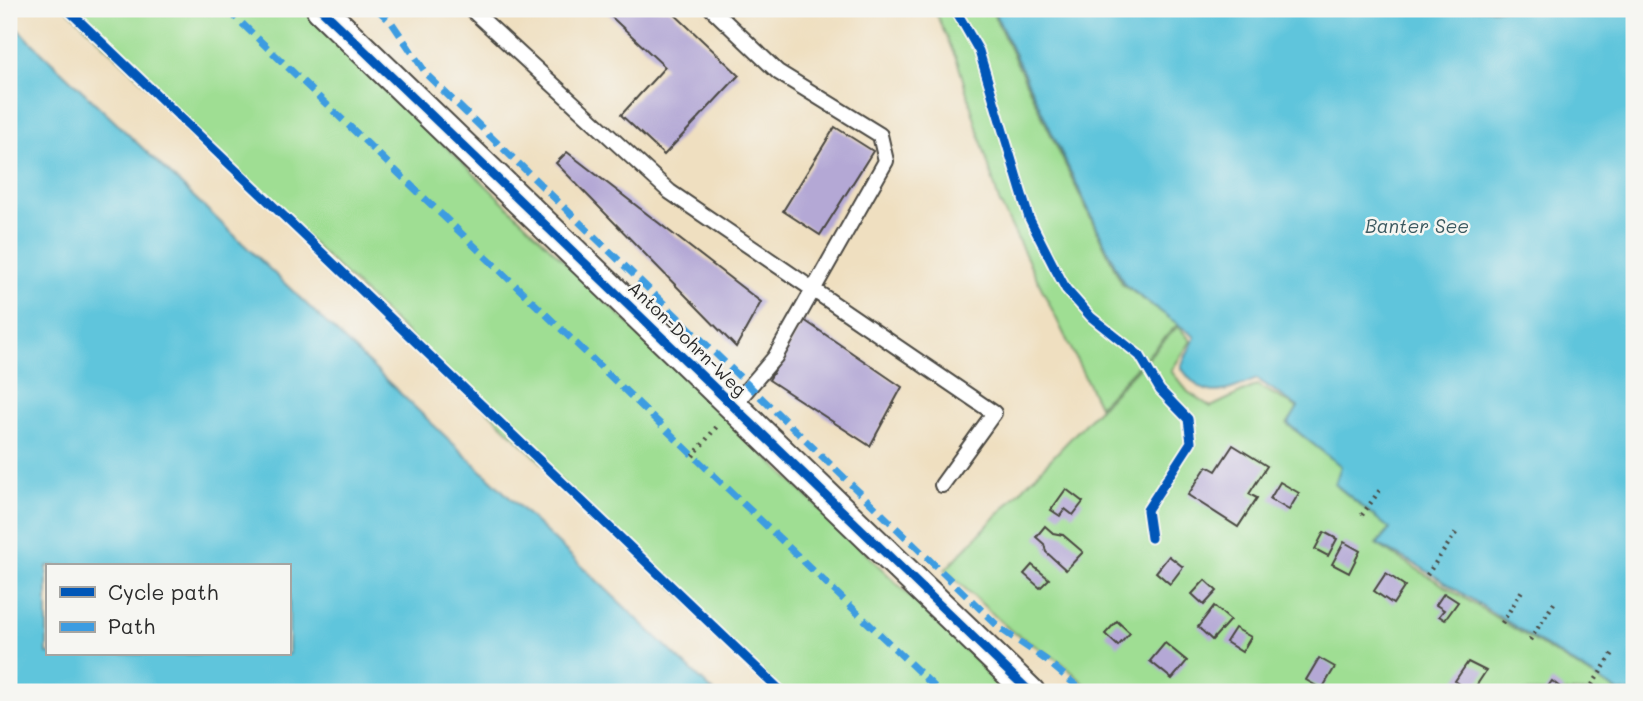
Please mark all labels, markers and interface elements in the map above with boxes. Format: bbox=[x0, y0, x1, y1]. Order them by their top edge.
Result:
water label: Banter See bbox=[1365, 213, 1469, 238]
street label: Anton-Dohrn-Weg bbox=[623, 276, 752, 401]
legend bbox=[46, 564, 290, 656]
text: Cycle path bbox=[108, 578, 218, 605]
text: Path bbox=[108, 612, 155, 639]

